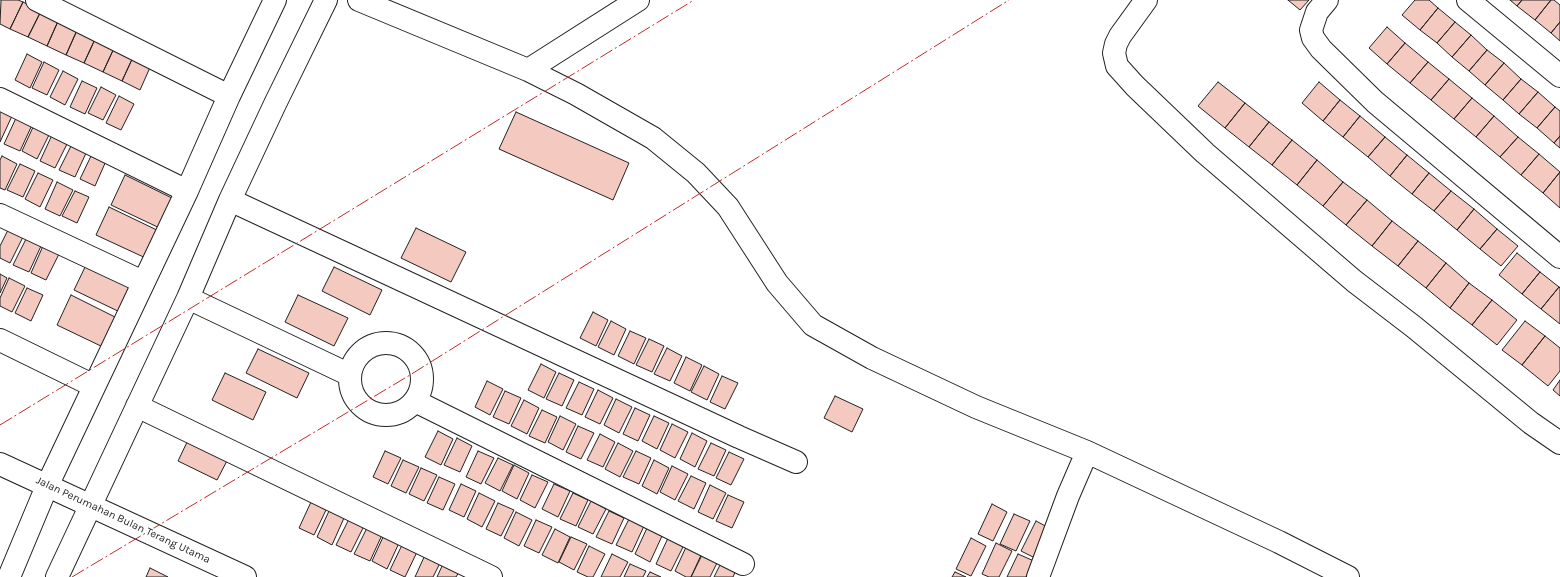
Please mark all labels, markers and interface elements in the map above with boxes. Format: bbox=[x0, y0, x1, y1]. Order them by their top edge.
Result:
street label: Jalan Perumahan Bulan Terang Utama bbox=[34, 474, 212, 566]

